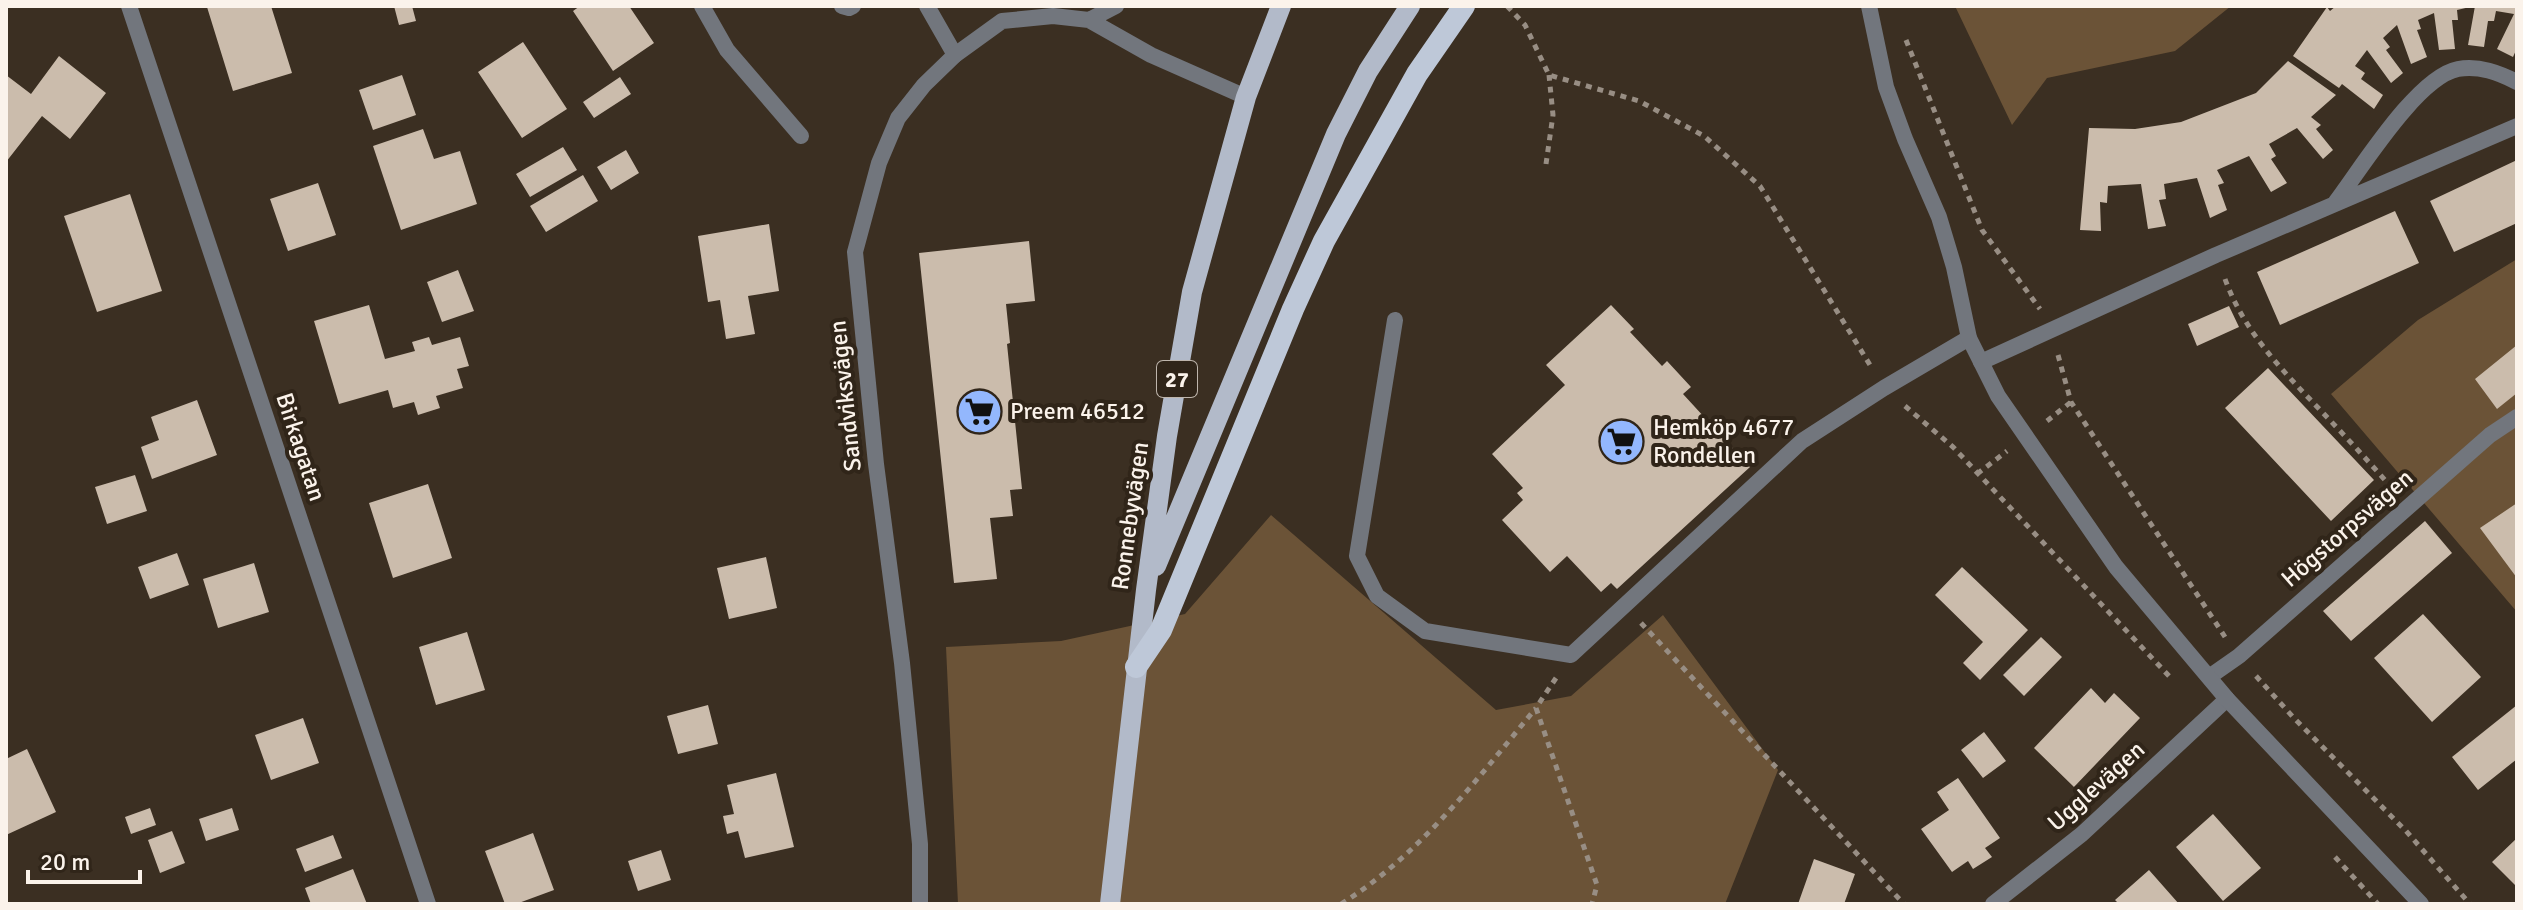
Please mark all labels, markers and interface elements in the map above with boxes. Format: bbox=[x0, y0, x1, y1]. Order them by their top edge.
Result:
street label: Sandviksvägen bbox=[822, 319, 868, 473]
road number: 27 bbox=[1157, 361, 1197, 397]
supermarket icon: Preem 46512 bbox=[955, 387, 1003, 435]
street label: Birkagatan bbox=[269, 389, 333, 505]
place label: Preem 46512 bbox=[1010, 396, 1145, 426]
place label: Hemköp 4677 Rondellen bbox=[1653, 412, 1794, 470]
supermarket icon: Hemköp 4677 Rondellen bbox=[1598, 417, 1646, 465]
street label: Ronnebyvägen bbox=[1105, 440, 1155, 592]
street label: Högstorpsvägen bbox=[2275, 462, 2419, 594]
street label: Ugglevägen bbox=[2041, 734, 2151, 838]
scale bar bbox=[28, 834, 140, 884]
text: 20 m bbox=[40, 847, 90, 877]

